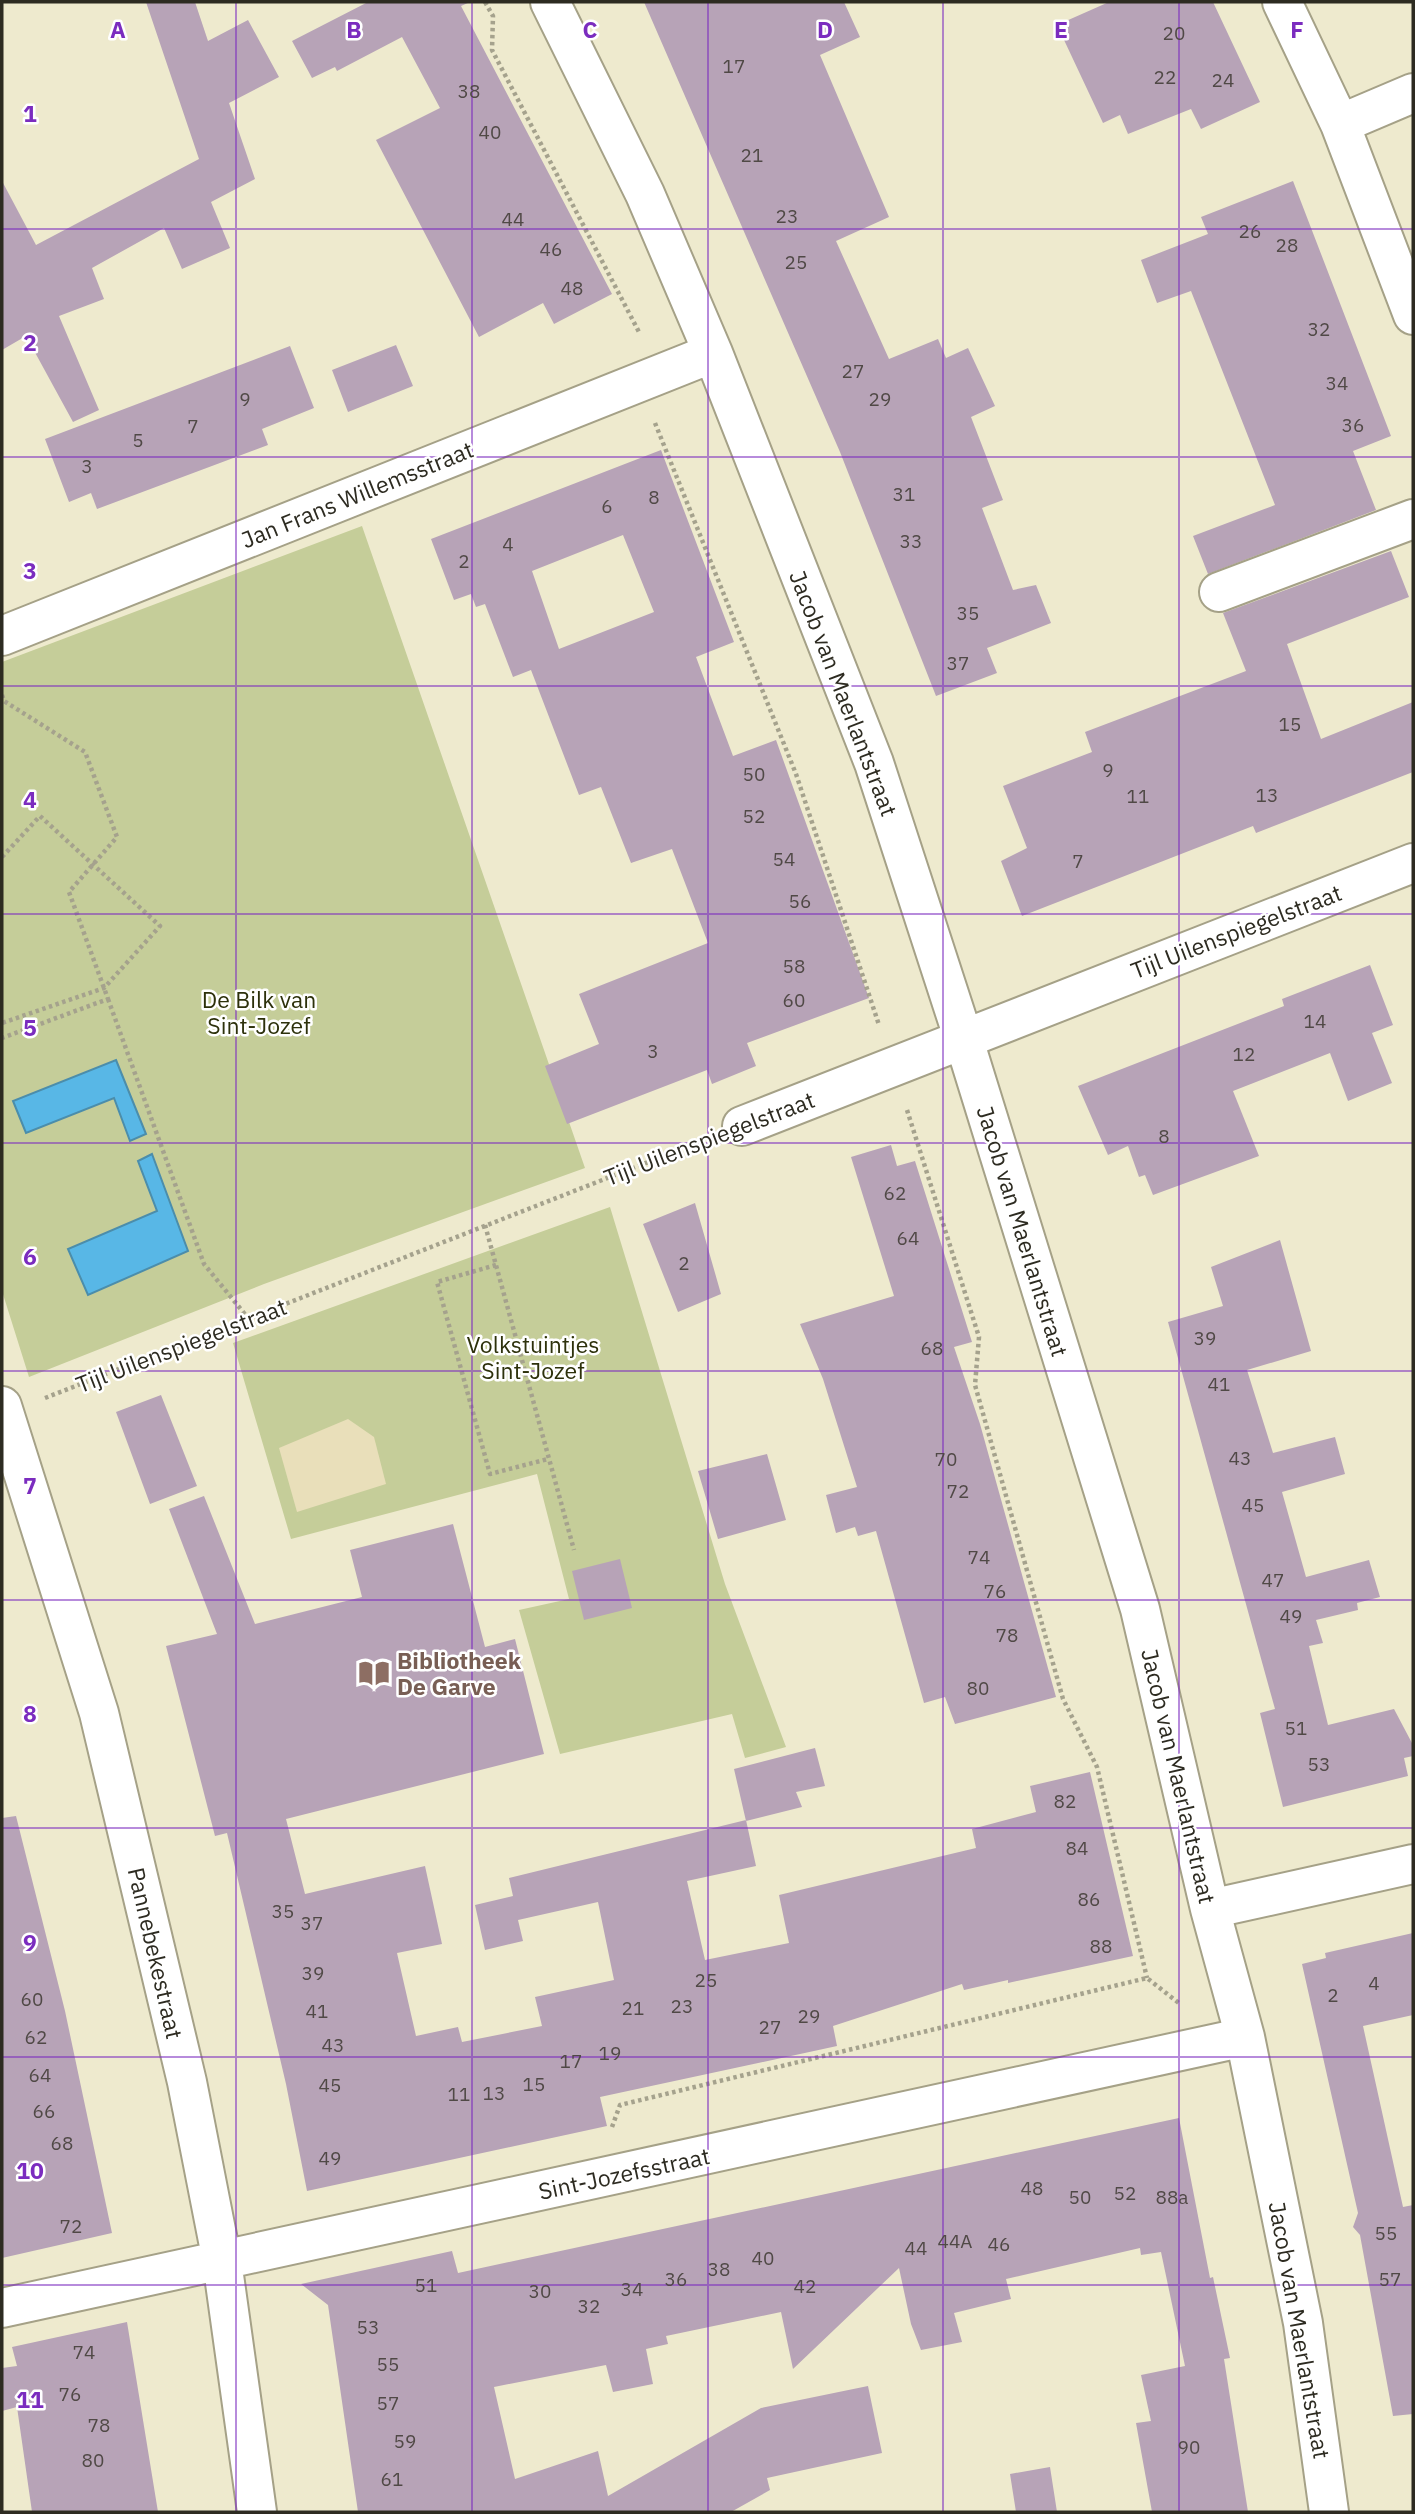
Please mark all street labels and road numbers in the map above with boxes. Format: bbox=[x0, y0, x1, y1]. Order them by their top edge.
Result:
street label: Jan Frans Willemsstraat bbox=[237, 434, 477, 554]
street label: Jacob van Maerlantstraat bbox=[783, 566, 905, 820]
street label: Tijl Uilenspiegelstraat bbox=[1126, 877, 1346, 985]
street label: Tijl Uilenspiegelstraat bbox=[599, 1084, 819, 1192]
street label: Jacob van Maerlantstraat bbox=[971, 1102, 1075, 1360]
street label: Tijl Uilenspiegelstraat bbox=[71, 1291, 291, 1399]
street label: Jacob van Maerlantstraat bbox=[1135, 1646, 1223, 1906]
street label: Pannebekestraat bbox=[122, 1864, 190, 2042]
street label: Sint-Jozefsstraat bbox=[536, 2140, 712, 2206]
street label: Jacob van Maerlantstraat bbox=[1263, 2199, 1337, 2461]

